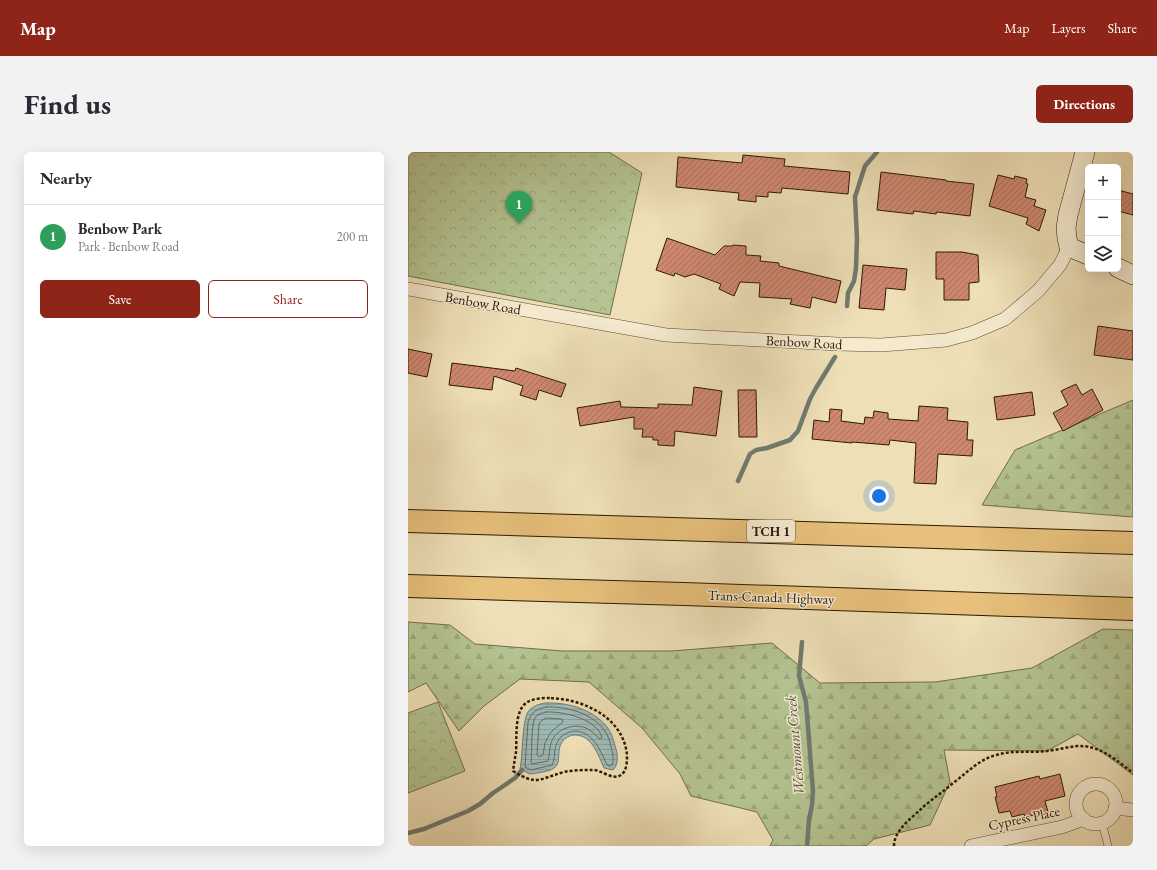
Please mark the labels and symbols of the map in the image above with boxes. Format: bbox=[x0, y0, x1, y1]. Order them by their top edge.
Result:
pin: 1 bbox=[506, 191, 532, 224]
street label: Benbow Road bbox=[444, 287, 523, 319]
street label: Benbow Road bbox=[765, 331, 844, 353]
your location bbox=[869, 486, 889, 506]
road number: TCH 1 bbox=[747, 520, 795, 542]
street label: Trans-Canada Highway bbox=[707, 586, 835, 608]
water label: Westmount Creek bbox=[781, 694, 808, 796]
street label: Cypress Place bbox=[986, 802, 1062, 834]

